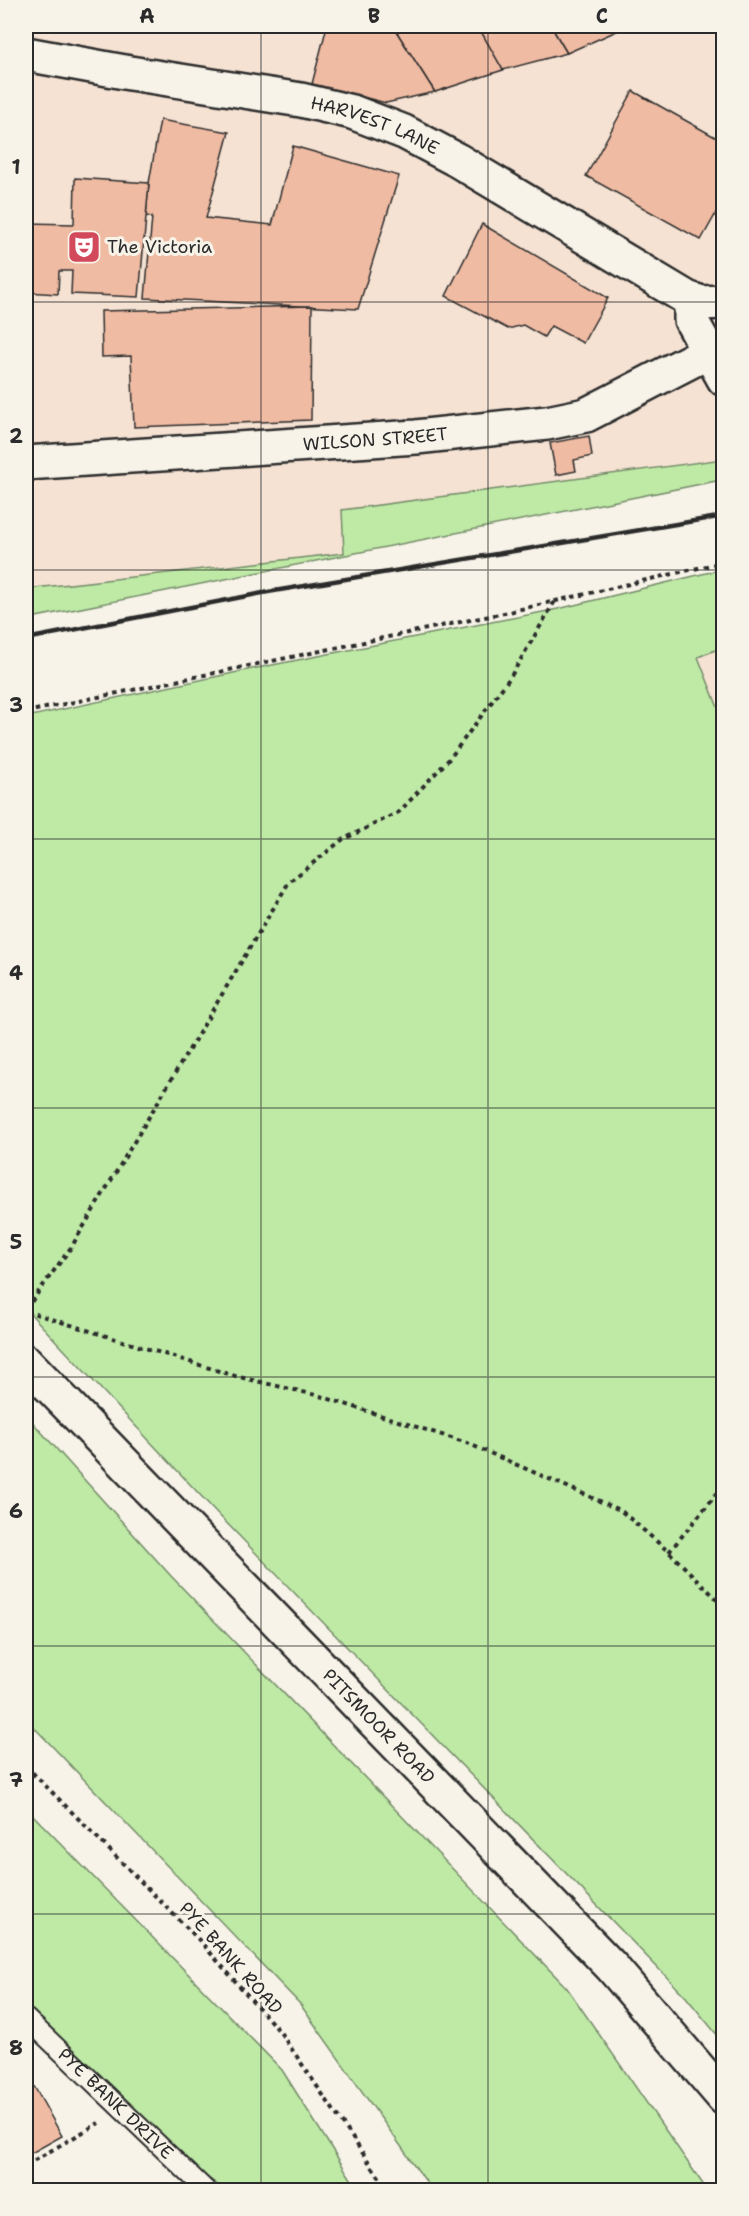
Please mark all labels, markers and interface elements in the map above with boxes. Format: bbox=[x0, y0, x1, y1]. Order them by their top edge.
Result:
text: A bbox=[139, 3, 155, 29]
text: B bbox=[368, 3, 380, 29]
text: C bbox=[596, 3, 608, 29]
street label: HARVEST LANE bbox=[308, 91, 443, 160]
text: 1 bbox=[11, 154, 21, 180]
theatre icon: The Victoria bbox=[66, 229, 102, 265]
place label: The Victoria bbox=[107, 235, 212, 259]
street label: WILSON STREET bbox=[302, 422, 449, 457]
text: 2 bbox=[9, 423, 23, 449]
text: 3 bbox=[9, 692, 23, 718]
text: 4 bbox=[9, 960, 23, 986]
text: 5 bbox=[10, 1229, 22, 1255]
text: 6 bbox=[9, 1498, 23, 1524]
street label: PITSMOOR ROAD bbox=[317, 1663, 440, 1789]
text: 7 bbox=[9, 1767, 23, 1793]
street label: PYE BANK ROAD bbox=[174, 1897, 288, 2019]
text: 8 bbox=[9, 2035, 23, 2061]
street label: PYE BANK DRIVE bbox=[53, 2043, 179, 2165]

